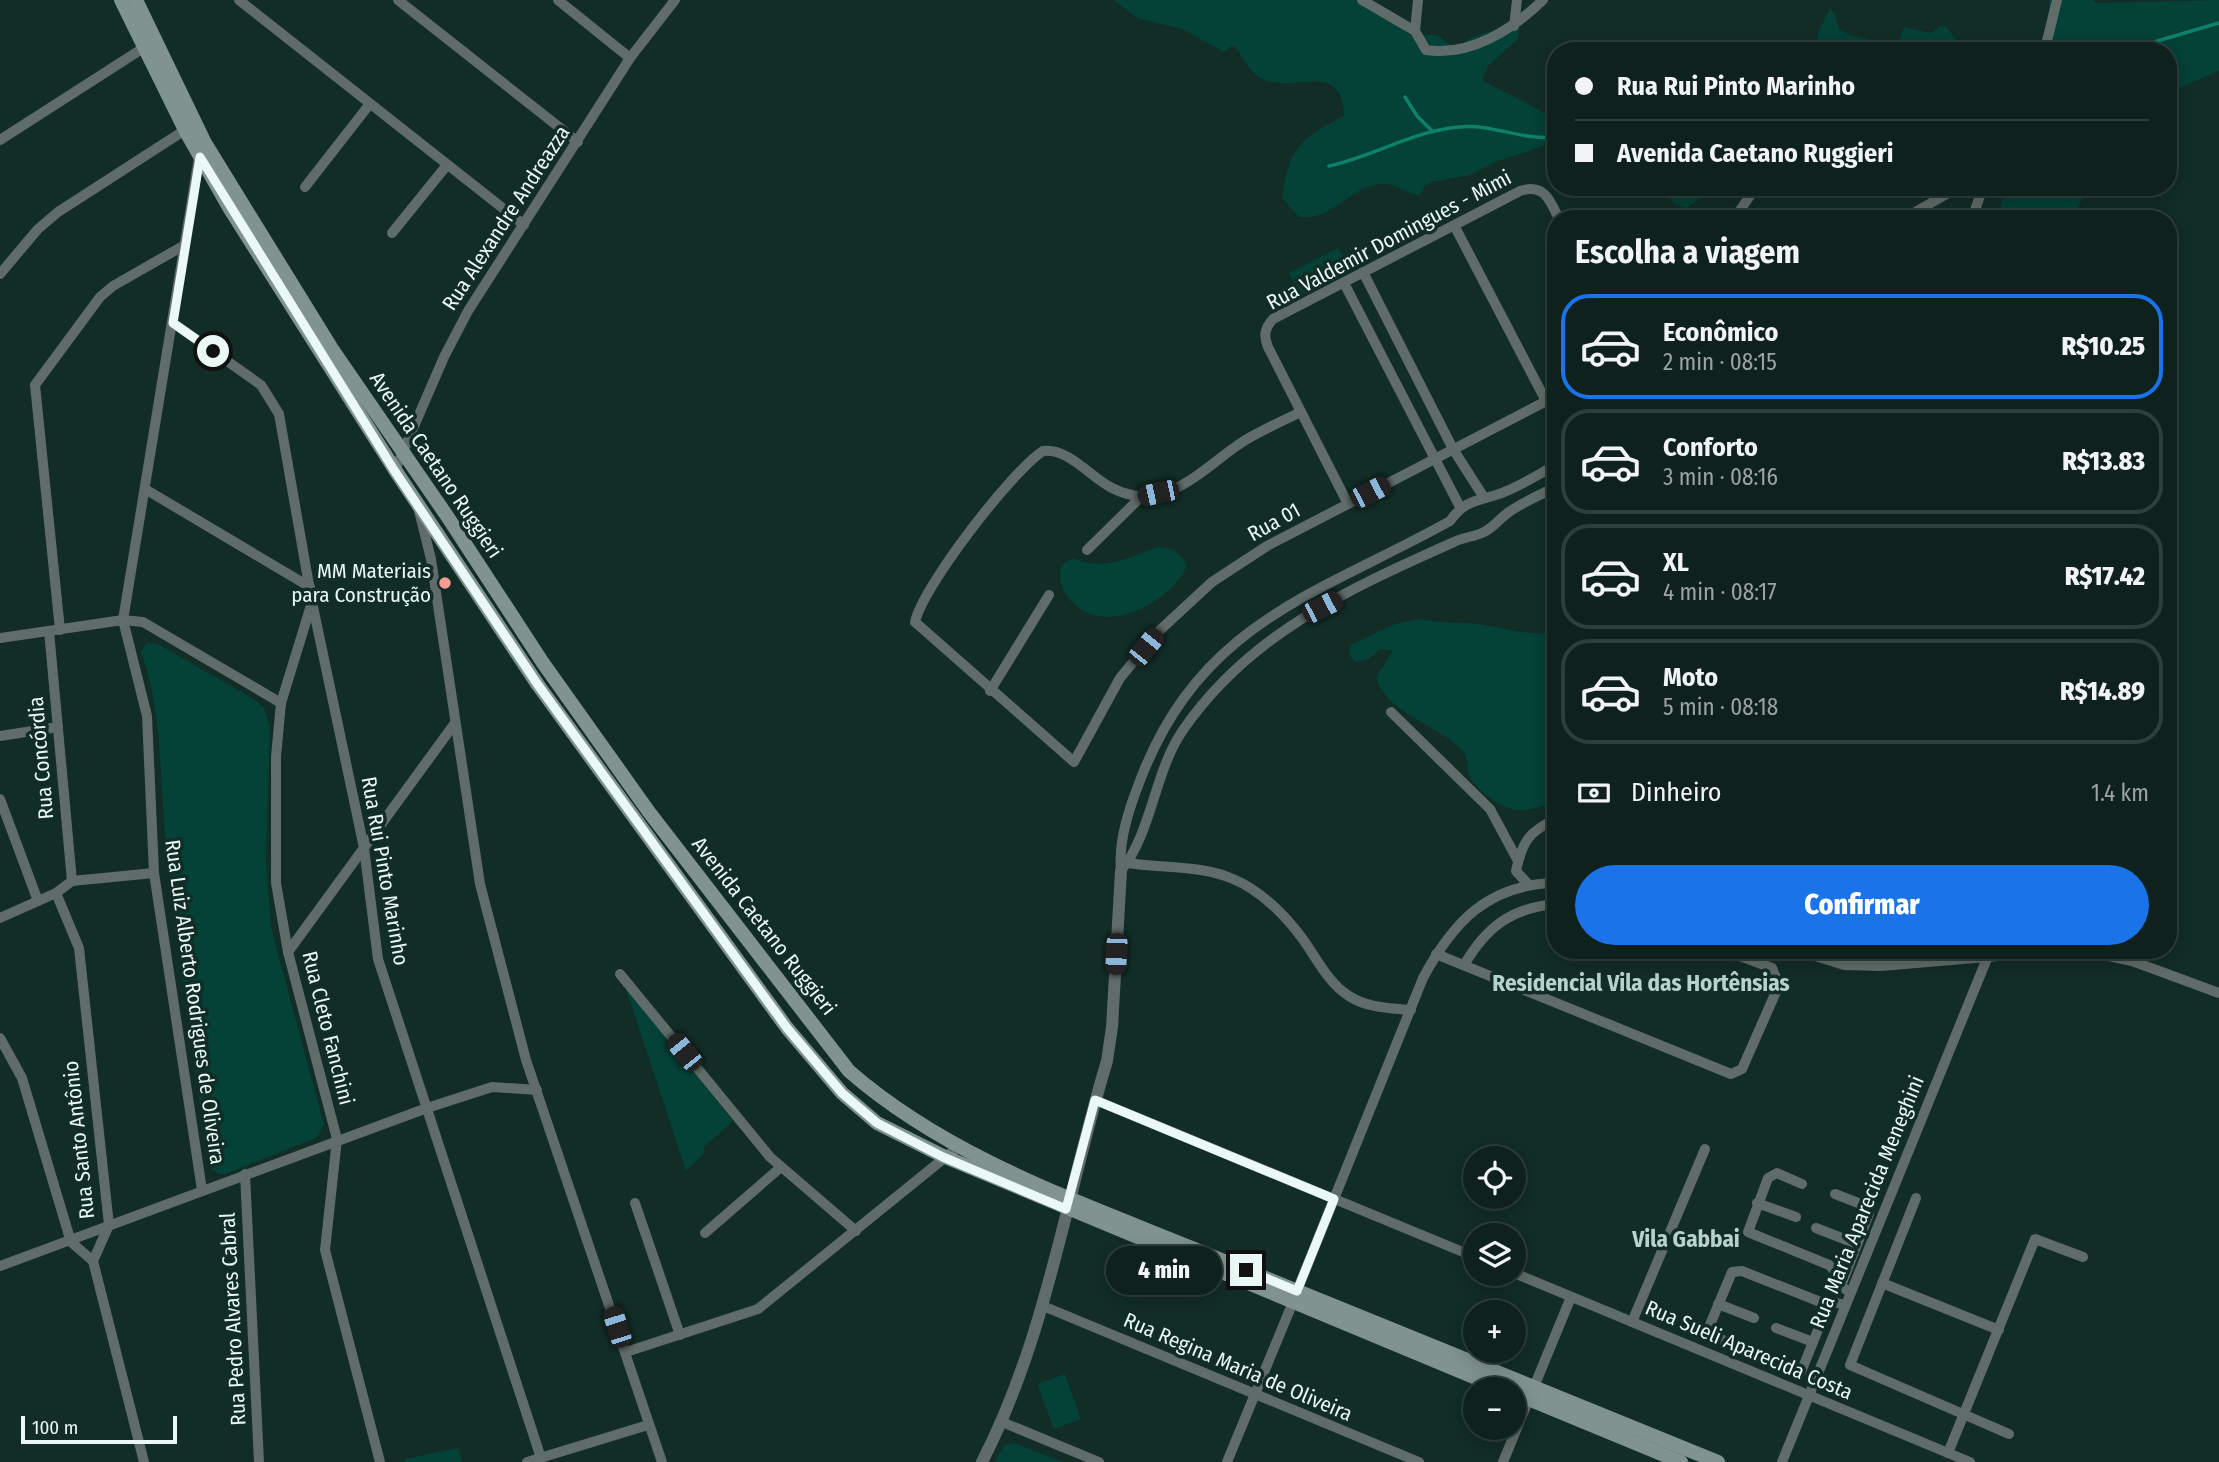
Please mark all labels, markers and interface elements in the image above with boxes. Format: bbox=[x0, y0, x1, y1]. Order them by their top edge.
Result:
text: Rua Rui Pinto Marinho bbox=[1617, 71, 1855, 102]
street label: Rua Alexandre Andreazza bbox=[437, 121, 575, 315]
text: Avenida Caetano Ruggieri bbox=[1617, 138, 1893, 169]
street label: Rua Valdemir Domingues - Mimi bbox=[1262, 164, 1516, 316]
text: Escolha a viagem bbox=[1575, 233, 1800, 271]
icon: car bbox=[1579, 315, 1642, 378]
text: Econômico bbox=[1663, 317, 1778, 348]
text: R$10.25 bbox=[2061, 331, 2145, 362]
route start bbox=[197, 335, 229, 367]
text: 2 min · 08:15 bbox=[1663, 348, 1777, 376]
street label: Avenida Caetano Ruggieri bbox=[364, 367, 508, 563]
icon: car bbox=[1579, 430, 1642, 493]
text: Conforto bbox=[1663, 432, 1758, 463]
text: R$13.83 bbox=[2062, 446, 2145, 477]
text: 3 min · 08:16 bbox=[1663, 463, 1778, 491]
car bbox=[1347, 473, 1394, 511]
car bbox=[1136, 478, 1181, 508]
street label: Rua 01 bbox=[1243, 497, 1305, 547]
icon: car bbox=[1579, 545, 1642, 608]
text: XL bbox=[1663, 547, 1689, 578]
place label: MM Materiais para Construção bbox=[291, 558, 431, 608]
text: R$17.42 bbox=[2065, 561, 2145, 592]
marker: MM Materiais para Construção bbox=[437, 575, 453, 591]
text: 4 min · 08:17 bbox=[1663, 578, 1777, 606]
car bbox=[1299, 588, 1346, 626]
car bbox=[1125, 624, 1168, 670]
icon: car bbox=[1579, 660, 1642, 723]
text: Moto bbox=[1663, 662, 1718, 693]
text: R$14.89 bbox=[2060, 676, 2145, 707]
text: 5 min · 08:18 bbox=[1663, 693, 1778, 721]
street label: Rua Concórdia bbox=[23, 695, 59, 821]
icon: cash bbox=[1575, 774, 1613, 812]
street label: Rua Rui Pinto Marinho bbox=[356, 775, 414, 967]
text: Dinheiro bbox=[1631, 777, 1721, 808]
text: 1.4 km bbox=[2091, 779, 2149, 807]
street label: Avenida Caetano Ruggieri bbox=[686, 832, 842, 1020]
street label: Rua Luiz Alberto Rodrigues de Oliveira bbox=[159, 838, 231, 1166]
button: Confirmar bbox=[1575, 865, 2149, 945]
car bbox=[1105, 932, 1128, 976]
street label: Rua Cleto Fanchini bbox=[296, 948, 360, 1108]
district label: Residencial Vila das Hortênsias bbox=[1492, 969, 1790, 997]
car bbox=[663, 1029, 706, 1075]
street label: Rua Santo Antônio bbox=[58, 1060, 100, 1220]
street label: Rua Maria Aparecida Meneghini bbox=[1804, 1072, 1930, 1332]
map controls bbox=[1463, 1146, 1526, 1440]
button: locate bbox=[1463, 1146, 1526, 1209]
street label: Rua Pedro Alvares Cabral bbox=[214, 1211, 252, 1426]
button: layers bbox=[1463, 1223, 1526, 1286]
district label: Vila Gabbai bbox=[1631, 1225, 1740, 1253]
callout: 4 min bbox=[1106, 1246, 1222, 1294]
route end bbox=[1230, 1254, 1262, 1286]
text: 4 min bbox=[1138, 1256, 1190, 1284]
street label: Rua Sueli Aparecida Costa bbox=[1641, 1295, 1857, 1405]
button: + bbox=[1463, 1300, 1526, 1363]
car bbox=[601, 1304, 634, 1350]
street label: Rua Regina Maria de Oliveira bbox=[1120, 1307, 1356, 1427]
button: − bbox=[1463, 1377, 1526, 1440]
scale bar bbox=[21, 1413, 177, 1445]
text: 100 m bbox=[32, 1416, 78, 1439]

